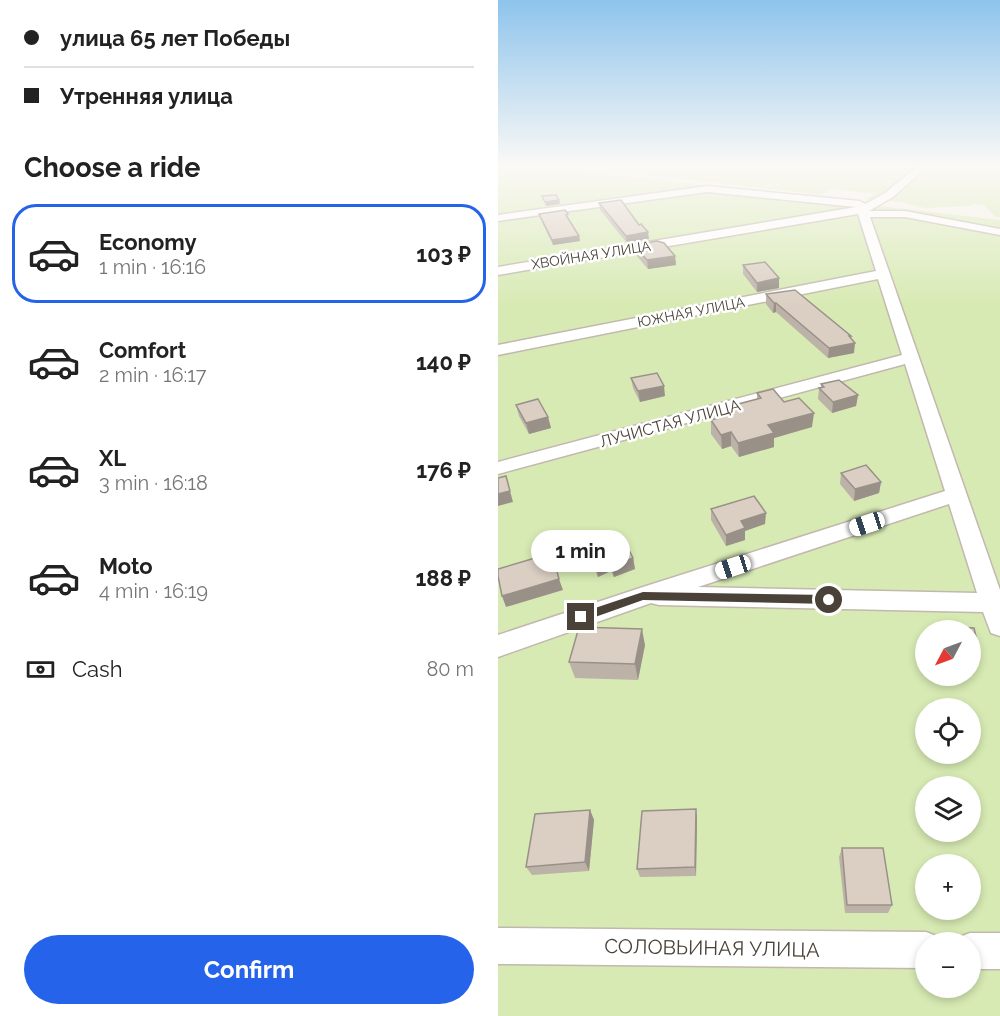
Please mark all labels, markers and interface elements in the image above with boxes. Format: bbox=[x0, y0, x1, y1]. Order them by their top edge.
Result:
text: улица 65 лет Победы bbox=[60, 25, 290, 51]
text: Утренняя улица bbox=[60, 83, 233, 109]
text: Choose a ride bbox=[24, 152, 200, 183]
icon: car bbox=[27, 227, 81, 281]
text: Economy bbox=[99, 229, 197, 255]
street label: ХВОЙНАЯ УЛИЦА bbox=[530, 237, 652, 272]
text: 103 ₽ bbox=[416, 241, 471, 267]
text: 1 min · 16:16 bbox=[99, 255, 206, 279]
street label: ЮЖНАЯ УЛИЦА bbox=[636, 294, 747, 330]
icon: car bbox=[27, 335, 81, 389]
text: Comfort bbox=[99, 337, 186, 363]
text: 140 ₽ bbox=[416, 349, 471, 375]
text: 2 min · 16:17 bbox=[99, 363, 206, 387]
street label: ЛУЧИСТАЯ УЛИЦА bbox=[598, 396, 743, 451]
icon: car bbox=[27, 443, 81, 497]
text: XL bbox=[99, 445, 126, 471]
text: 176 ₽ bbox=[416, 457, 471, 483]
text: 3 min · 16:18 bbox=[99, 471, 208, 495]
car bbox=[847, 510, 887, 538]
callout: 1 min bbox=[532, 530, 630, 572]
text: 1 min bbox=[555, 539, 606, 563]
icon: car bbox=[27, 551, 81, 605]
text: Moto bbox=[99, 553, 153, 579]
car bbox=[713, 553, 753, 581]
text: 188 ₽ bbox=[415, 565, 471, 591]
text: 4 min · 16:19 bbox=[99, 579, 208, 603]
route start bbox=[815, 586, 842, 613]
route end bbox=[567, 603, 594, 630]
north arrow bbox=[915, 620, 981, 686]
map controls bbox=[915, 620, 981, 998]
icon: cash bbox=[24, 653, 57, 686]
text: Cash bbox=[72, 656, 123, 682]
text: 80 m bbox=[426, 657, 474, 681]
button: locate bbox=[915, 698, 981, 764]
button: layers bbox=[915, 776, 981, 842]
button: + bbox=[915, 854, 981, 920]
button: − bbox=[915, 932, 981, 998]
street label: СОЛОВЬИНАЯ УЛИЦА bbox=[604, 934, 820, 962]
button: Confirm bbox=[24, 935, 474, 1004]

